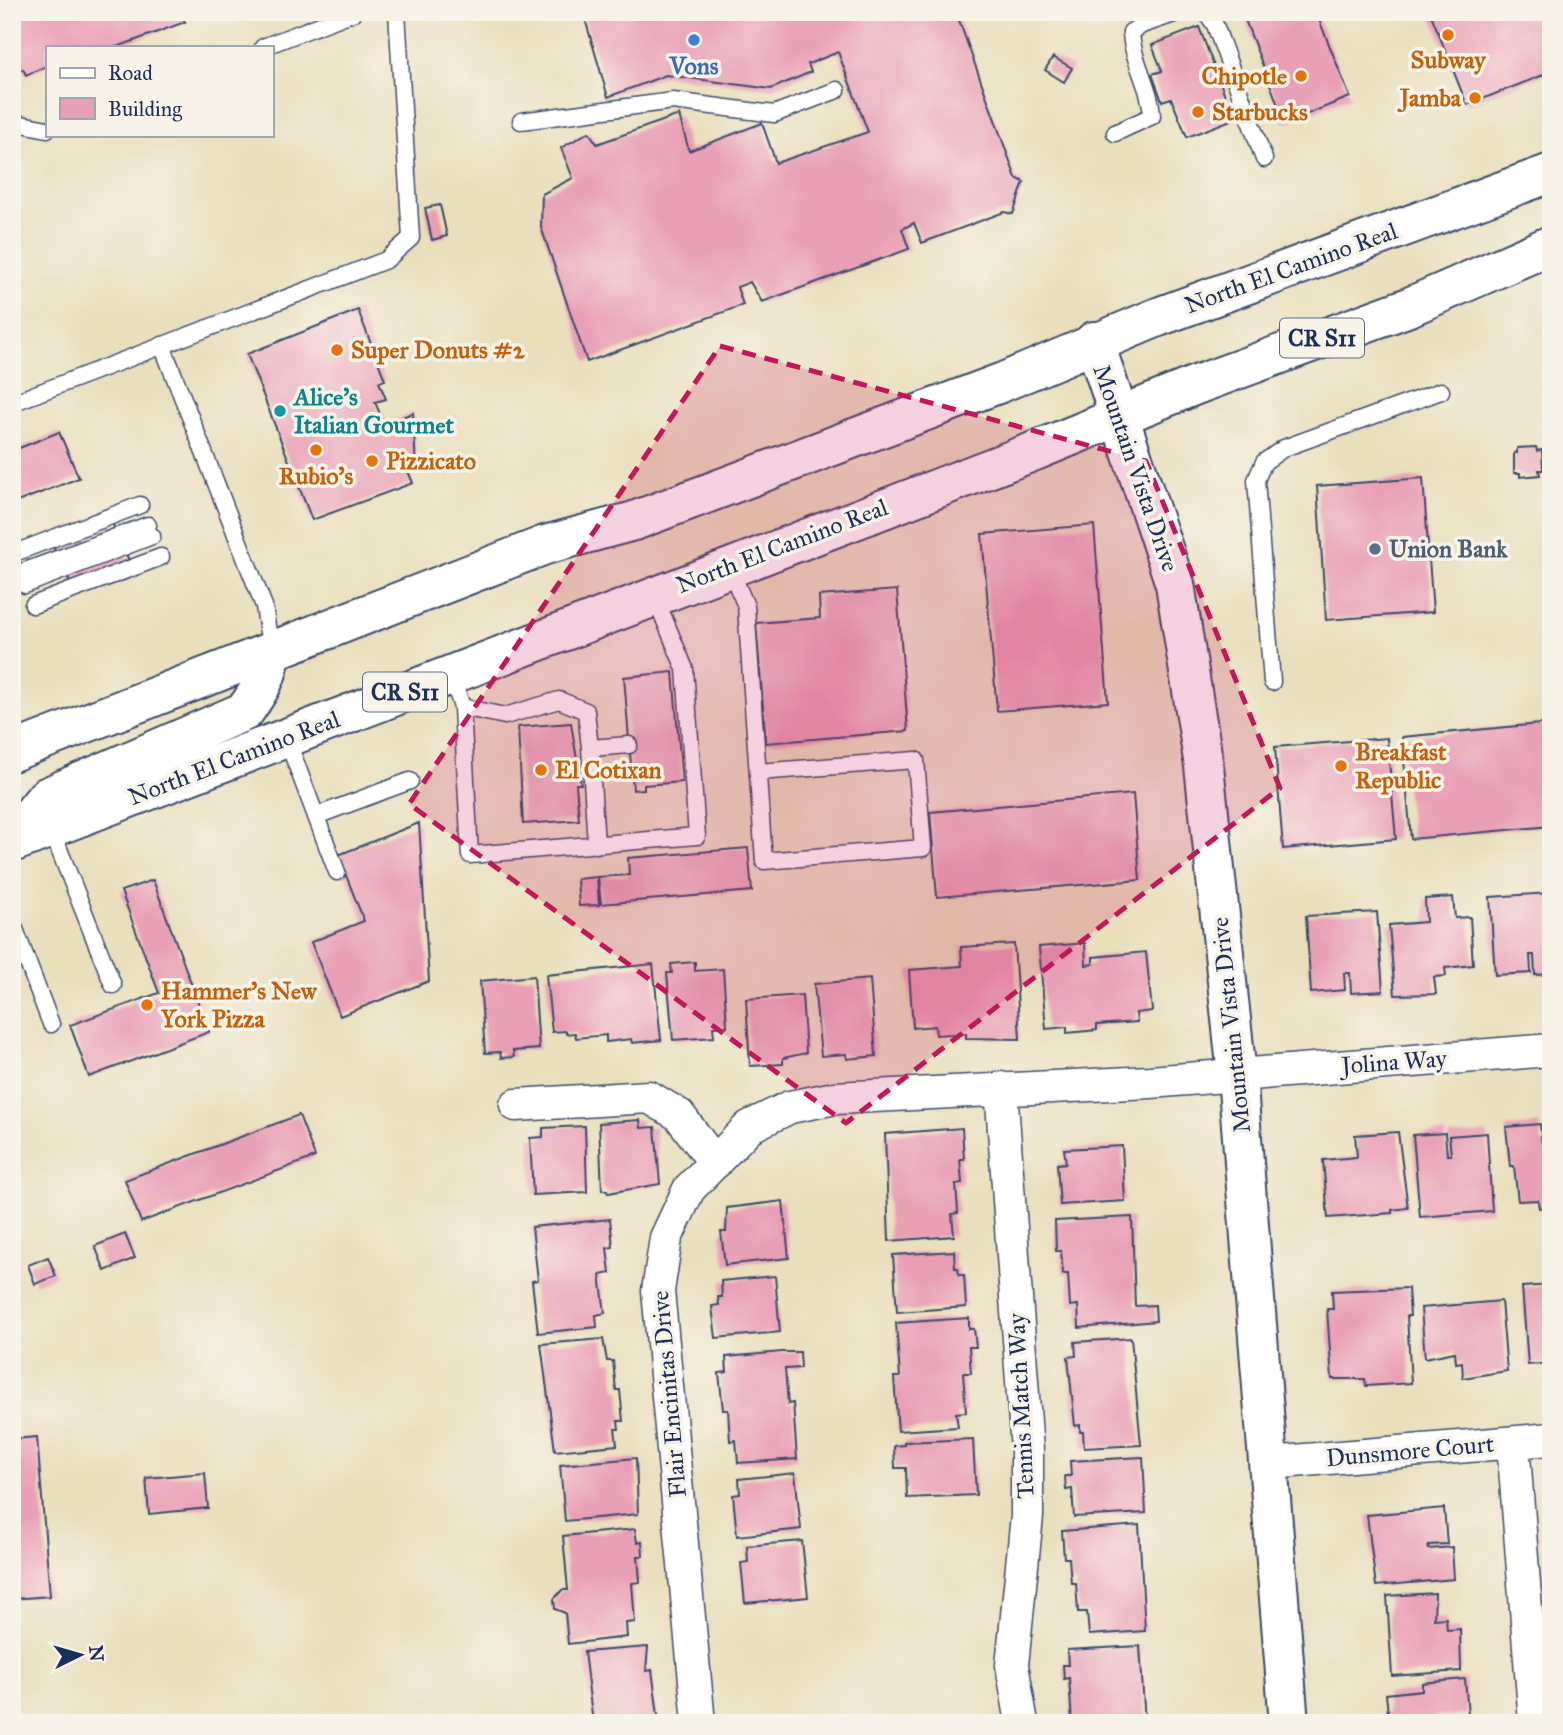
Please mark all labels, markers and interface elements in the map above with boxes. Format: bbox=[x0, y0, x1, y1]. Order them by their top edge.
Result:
marker: Subway bbox=[1440, 27, 1456, 43]
marker: Vons bbox=[686, 32, 702, 48]
place label: Subway bbox=[1411, 45, 1487, 75]
legend bbox=[46, 46, 273, 136]
place label: Vons bbox=[668, 51, 719, 81]
text: Road bbox=[108, 60, 153, 86]
place label: Chipotle bbox=[1202, 61, 1287, 91]
marker: Chipotle bbox=[1293, 68, 1309, 84]
place label: Jamba bbox=[1397, 83, 1462, 113]
marker: Jamba bbox=[1467, 90, 1483, 106]
text: Building bbox=[108, 96, 182, 122]
place label: Starbucks bbox=[1212, 97, 1308, 127]
marker: Starbucks bbox=[1190, 104, 1206, 120]
street label: North El Camino Real bbox=[1181, 215, 1402, 320]
road number: CR S11 bbox=[1280, 318, 1364, 358]
place label: Super Donuts #2 bbox=[351, 335, 526, 365]
marker: Super Donuts #2 bbox=[329, 342, 345, 358]
street label: Mountain Vista Drive bbox=[1086, 360, 1186, 576]
place label: Alice's Italian Gourmet bbox=[292, 382, 454, 440]
marker: Alice's Italian Gourmet bbox=[272, 403, 288, 419]
marker: Rubio's bbox=[308, 442, 324, 458]
place label: Pizzicato bbox=[386, 446, 476, 476]
marker: Pizzicato bbox=[364, 453, 380, 469]
place label: Rubio's bbox=[279, 461, 353, 491]
street label: North El Camino Real bbox=[672, 492, 892, 600]
place label: Union Bank bbox=[1389, 534, 1508, 564]
marker: Union Bank bbox=[1367, 541, 1383, 557]
road number: CR S11 bbox=[363, 672, 447, 712]
street label: North El Camino Real bbox=[124, 704, 344, 812]
place label: Breakfast Republic bbox=[1355, 737, 1447, 795]
place label: El Cotixan bbox=[555, 755, 661, 785]
marker: Breakfast Republic bbox=[1333, 758, 1349, 774]
marker: El Cotixan bbox=[533, 762, 549, 778]
street label: Mountain Vista Drive bbox=[1205, 915, 1257, 1135]
place label: Hammer's New York Pizza bbox=[160, 976, 318, 1034]
marker: Hammer's New York Pizza bbox=[139, 997, 155, 1013]
street label: Jolina Way bbox=[1337, 1043, 1448, 1081]
street label: Flair Encinitas Drive bbox=[645, 1289, 693, 1499]
street label: Tennis Match Way bbox=[1001, 1312, 1041, 1500]
street label: Dunsmore Court bbox=[1325, 1429, 1496, 1473]
north arrow bbox=[46, 1620, 116, 1690]
text: N bbox=[84, 1645, 109, 1663]

